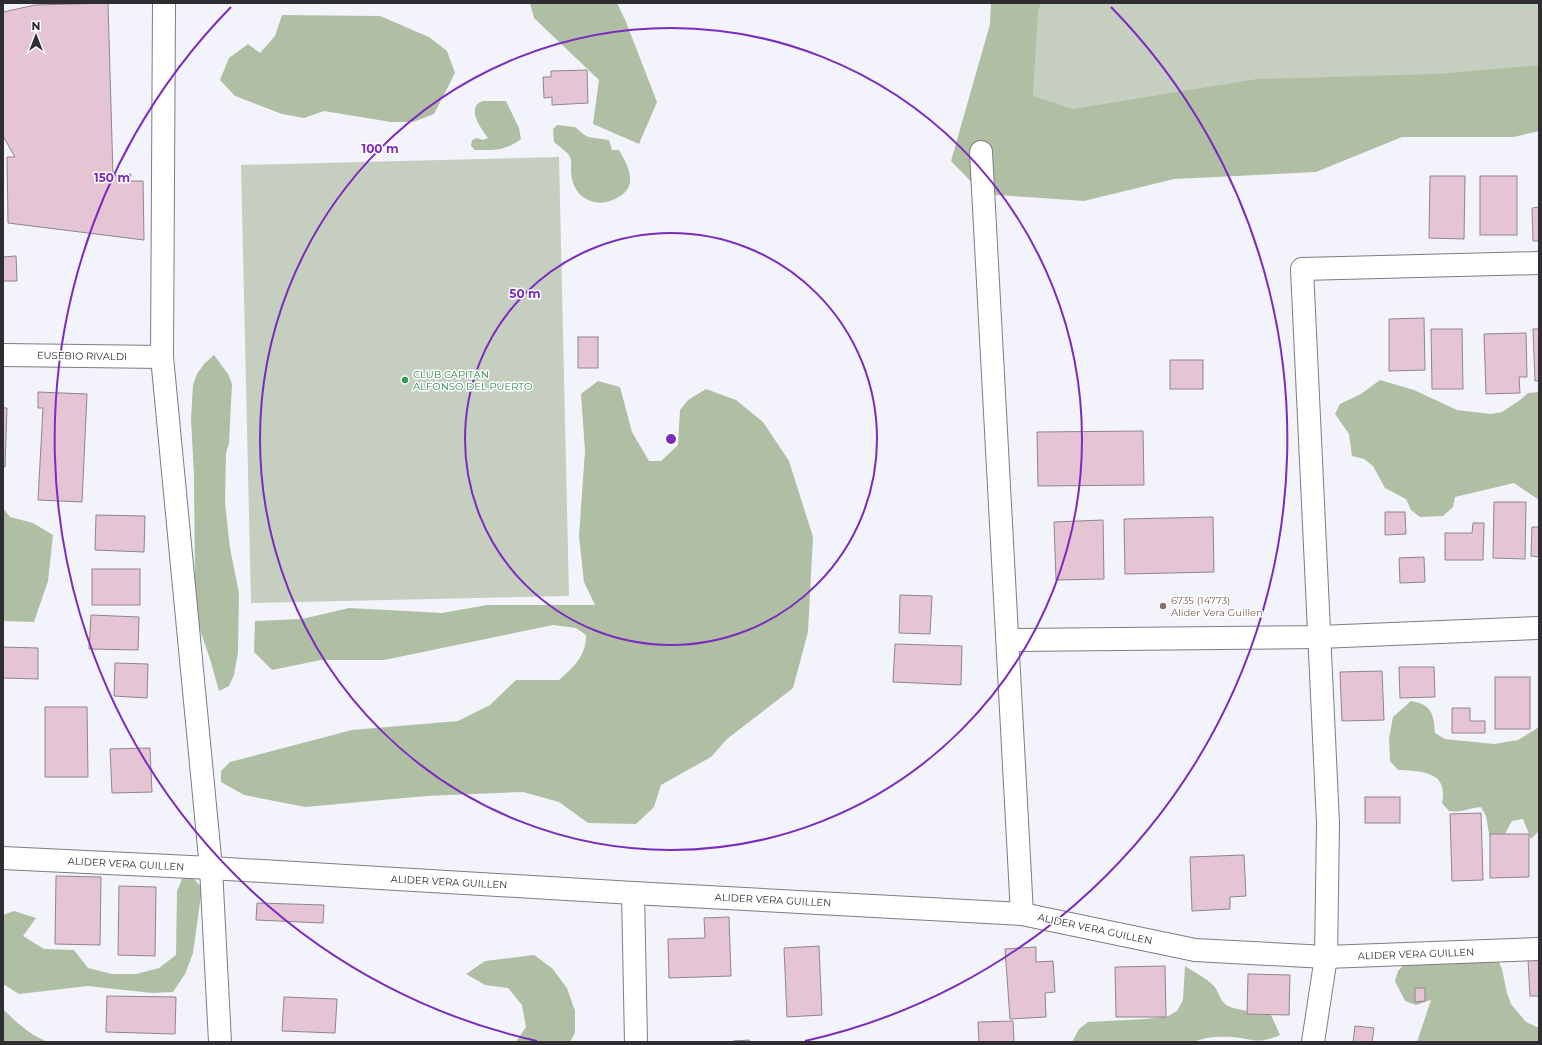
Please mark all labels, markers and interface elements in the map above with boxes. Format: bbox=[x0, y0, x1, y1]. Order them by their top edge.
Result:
north arrow bbox=[16, 16, 56, 56]
text: N bbox=[32, 19, 40, 33]
text: 100 m bbox=[362, 141, 398, 156]
text: 150 m bbox=[94, 170, 130, 185]
text: 50 m bbox=[509, 286, 541, 301]
street label: EUSEBIO RIVALDI bbox=[37, 349, 127, 363]
place label: CLUB CAPITAN ALFONSO DEL PUERTO bbox=[413, 368, 532, 393]
marker: CLUB CAPITAN ALFONSO DEL PUERTO bbox=[400, 375, 410, 385]
centre of rings bbox=[664, 432, 678, 446]
place label: 6735 (14773) Alider Vera Guillen bbox=[1171, 594, 1263, 619]
marker: 6735 (14773) Alider Vera Guillen bbox=[1158, 601, 1168, 611]
street label: ALIDER VERA GUILLEN bbox=[67, 854, 185, 874]
street label: ALIDER VERA GUILLEN bbox=[390, 872, 508, 892]
street label: ALIDER VERA GUILLEN bbox=[714, 890, 832, 910]
street label: ALIDER VERA GUILLEN bbox=[1037, 911, 1153, 947]
street label: ALIDER VERA GUILLEN bbox=[1357, 945, 1475, 963]

